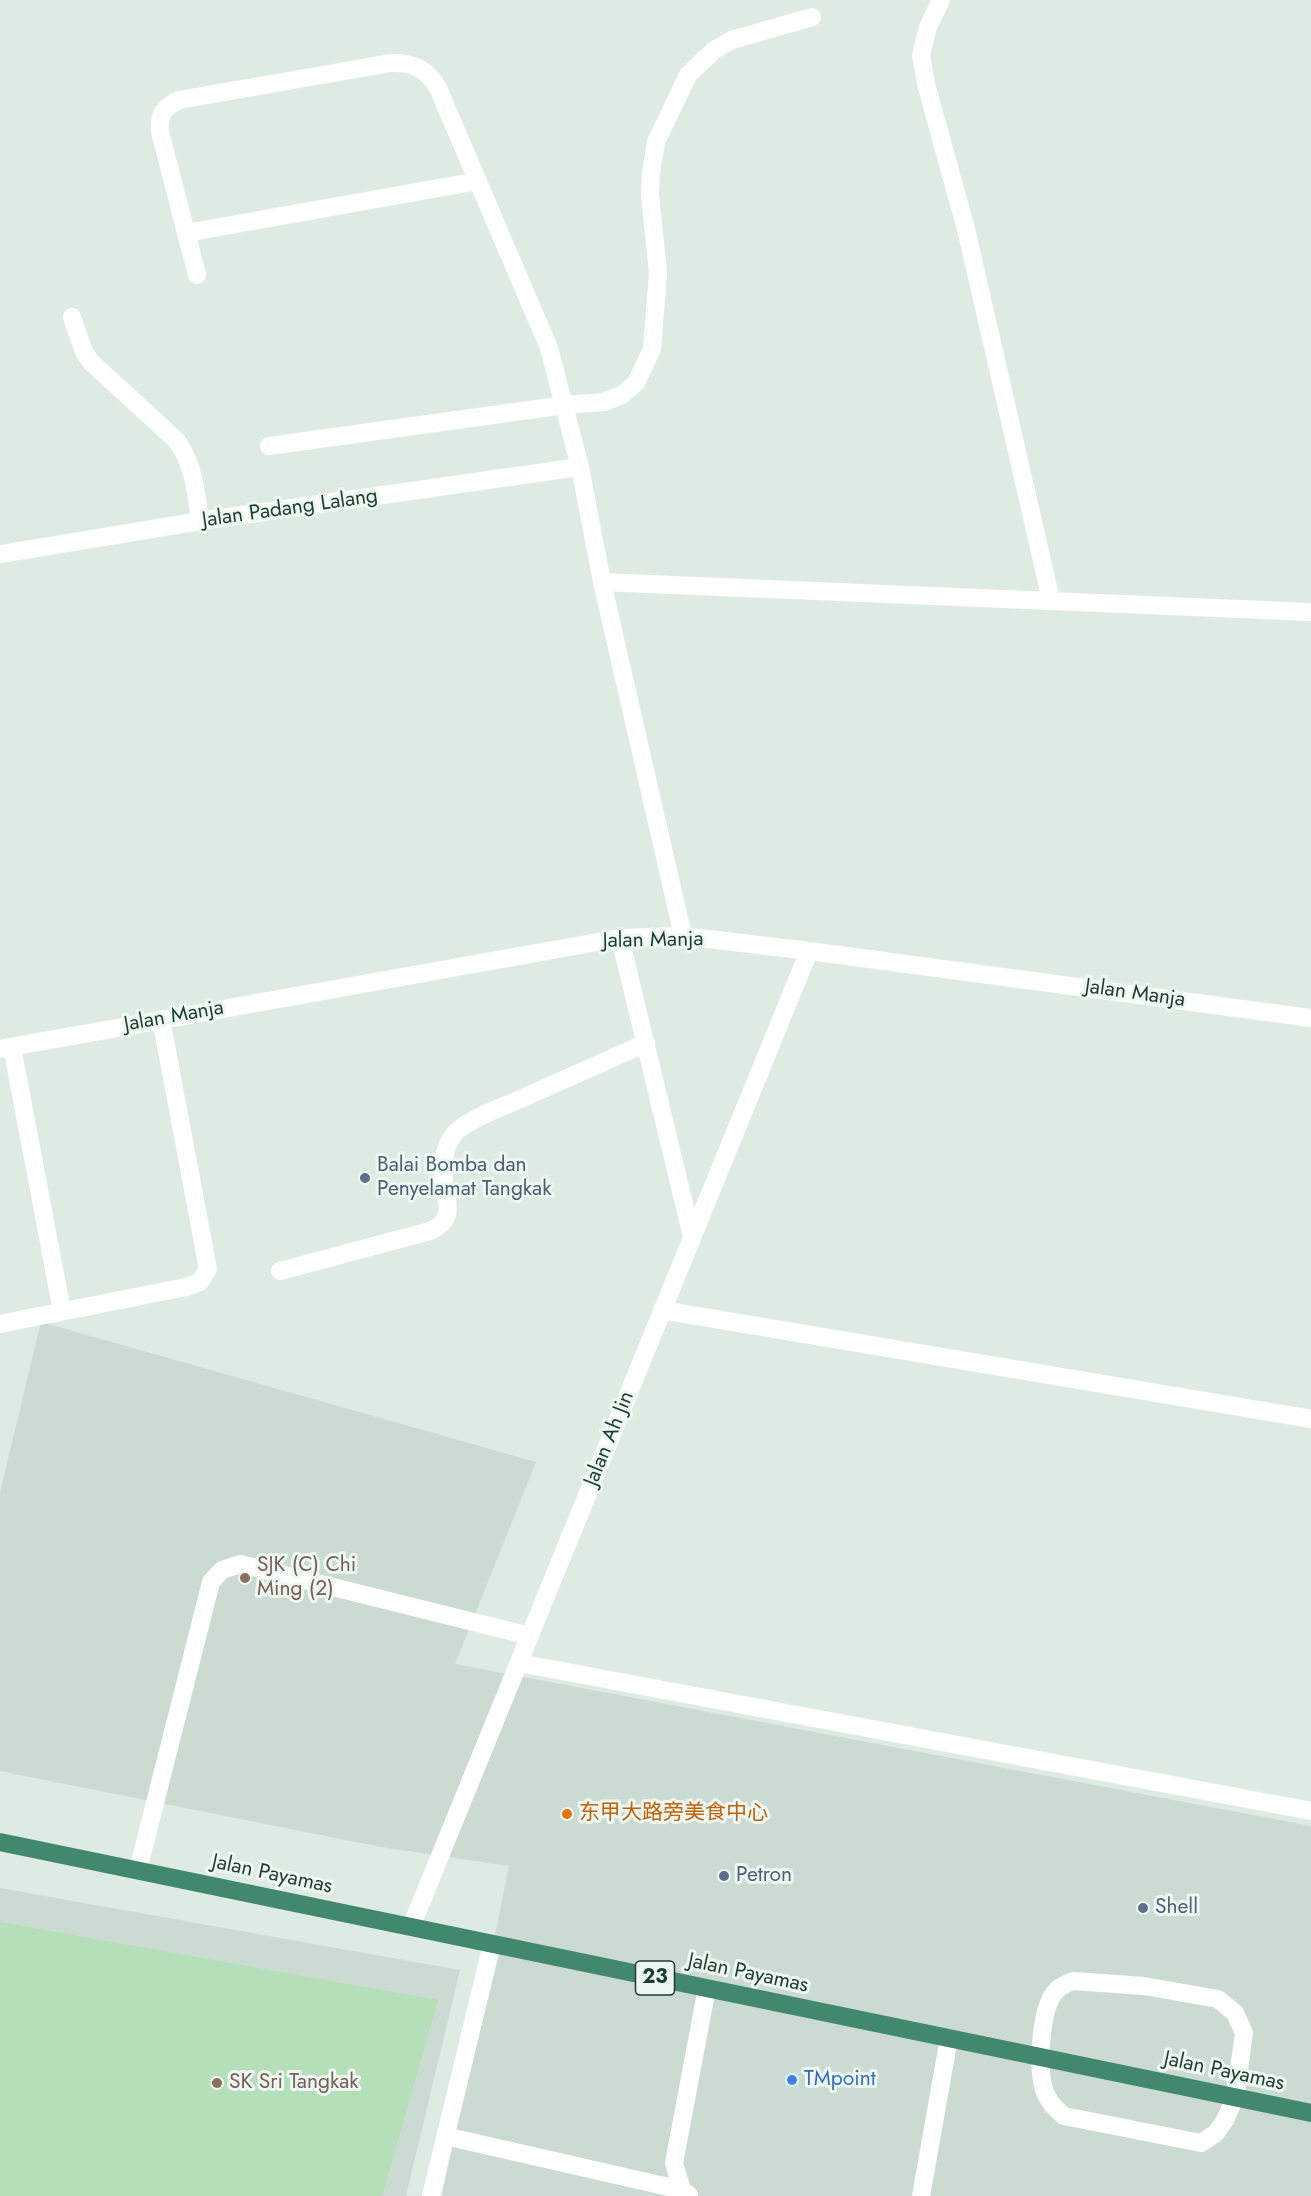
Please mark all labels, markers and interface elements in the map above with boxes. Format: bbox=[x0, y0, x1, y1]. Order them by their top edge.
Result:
street label: Jalan Padang Lalang bbox=[200, 484, 380, 534]
street label: Jalan Manja bbox=[602, 928, 704, 954]
street label: Jalan Manja bbox=[1083, 975, 1187, 1013]
street label: Jalan Manja bbox=[122, 996, 226, 1038]
place label: Balai Bomba dan Penyelamat Tangkak bbox=[377, 1153, 551, 1203]
marker: Balai Bomba dan Penyelamat Tangkak bbox=[358, 1171, 372, 1185]
street label: Jalan Ah Jin bbox=[580, 1388, 640, 1490]
place label: SJK (C) Chi Ming (2) bbox=[257, 1553, 356, 1603]
marker: SJK (C) Chi Ming (2) bbox=[238, 1571, 252, 1585]
place label: 东甲大路旁美食中心 bbox=[579, 1801, 768, 1827]
marker: 东甲大路旁美食中心 bbox=[560, 1807, 574, 1821]
street label: Jalan Payamas bbox=[209, 1850, 335, 1900]
place label: Petron bbox=[736, 1863, 792, 1889]
marker: Petron bbox=[717, 1869, 731, 1883]
place label: Shell bbox=[1155, 1895, 1198, 1921]
marker: Shell bbox=[1136, 1901, 1150, 1915]
street label: Jalan Payamas bbox=[685, 1949, 811, 1999]
road number: 23 bbox=[636, 1961, 674, 1995]
street label: Jalan Payamas bbox=[1161, 2047, 1287, 2097]
place label: TMpoint bbox=[804, 2067, 876, 2093]
place label: SK Sri Tangkak bbox=[229, 2070, 358, 2096]
marker: TMpoint bbox=[785, 2073, 799, 2087]
marker: SK Sri Tangkak bbox=[210, 2076, 224, 2090]

